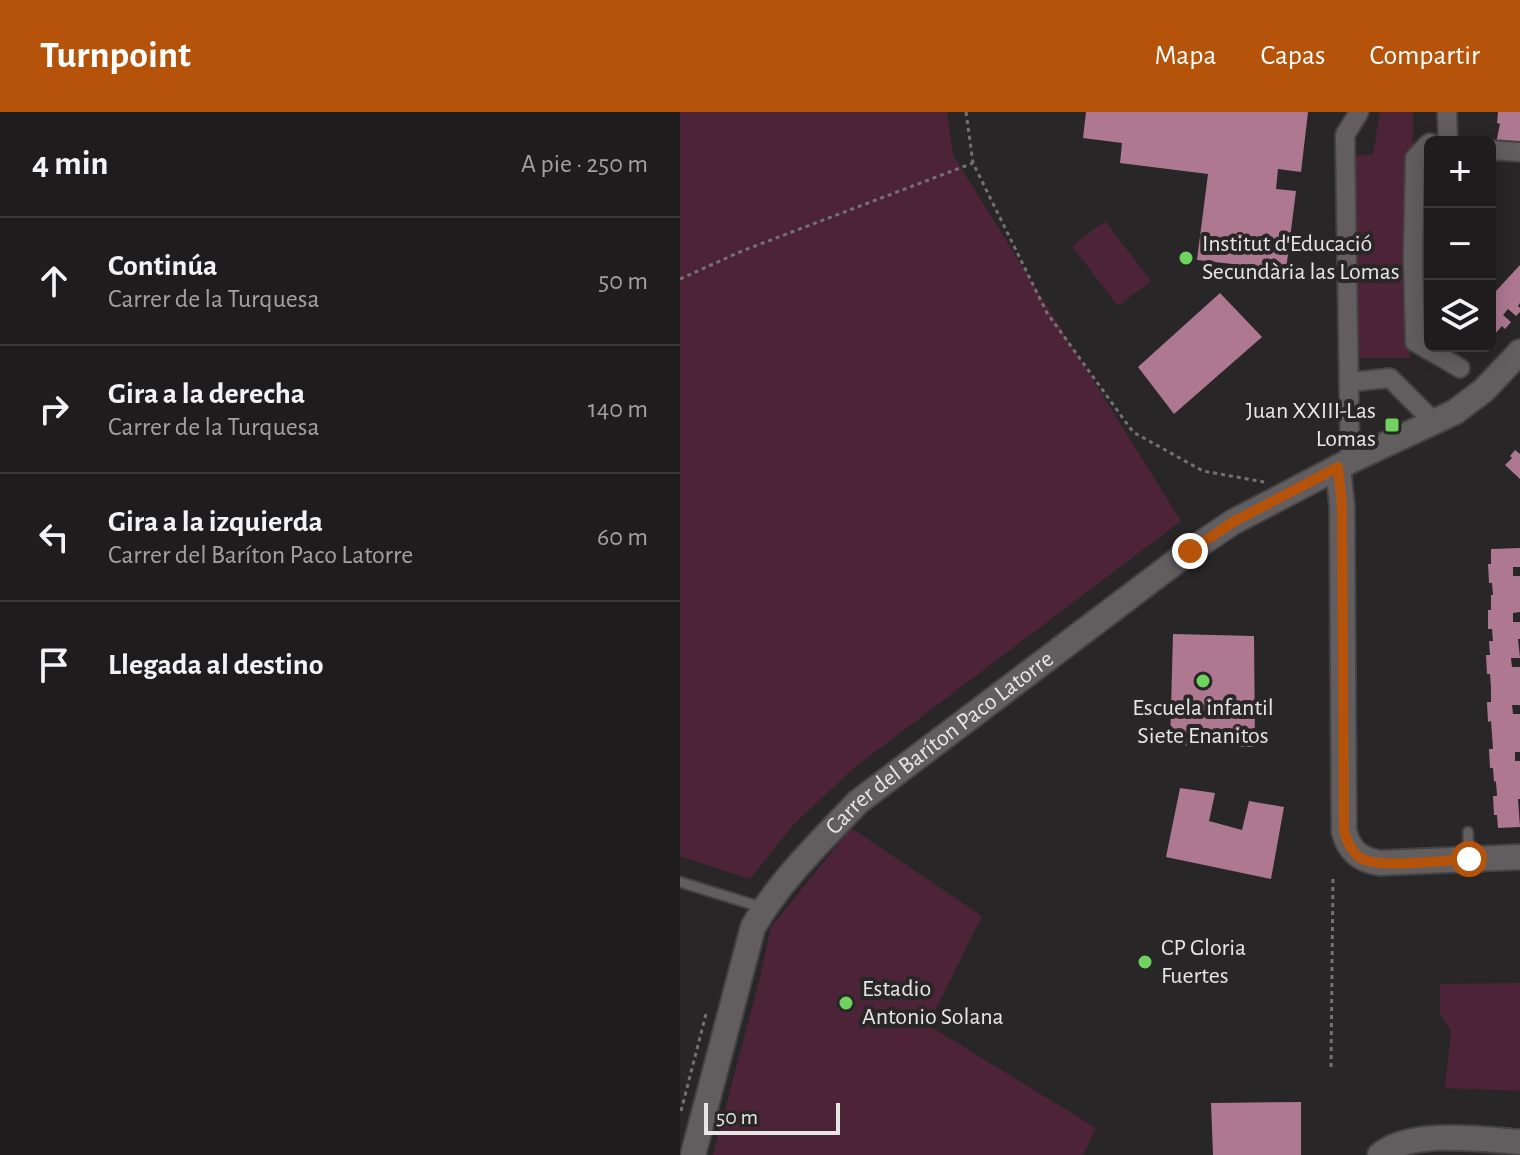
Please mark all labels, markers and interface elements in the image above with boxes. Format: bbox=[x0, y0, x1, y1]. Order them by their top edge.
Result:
text: Turnpoint bbox=[40, 37, 191, 75]
text: Mapa bbox=[1154, 42, 1216, 70]
text: Capas bbox=[1260, 42, 1325, 70]
text: Compartir bbox=[1369, 42, 1480, 70]
map controls bbox=[1424, 136, 1496, 352]
button: + bbox=[1424, 136, 1496, 208]
text: 4 min bbox=[32, 147, 109, 181]
text: A pie · 250 m bbox=[521, 151, 648, 177]
button: − bbox=[1424, 208, 1496, 280]
place label: Institut d'Educació Secundària las Lomas bbox=[1202, 232, 1400, 284]
marker: Institut d'Educació Secundària las Lomas bbox=[1177, 249, 1195, 267]
text: Continúa bbox=[108, 251, 217, 281]
icon: ahead bbox=[32, 259, 76, 303]
text: 50 m bbox=[598, 268, 648, 294]
button: layers bbox=[1424, 280, 1496, 352]
text: Carrer de la Turquesa bbox=[108, 286, 319, 312]
text: Gira a la derecha bbox=[108, 379, 305, 409]
icon: right bbox=[32, 387, 76, 431]
text: 140 m bbox=[588, 396, 648, 422]
place label: Juan XXIII-Las Lomas bbox=[1246, 399, 1376, 451]
text: Carrer de la Turquesa bbox=[108, 414, 319, 440]
marker: Juan XXIII-Las Lomas bbox=[1383, 416, 1401, 434]
text: Gira a la izquierda bbox=[108, 507, 323, 537]
icon: left bbox=[32, 515, 76, 559]
text: 60 m bbox=[597, 524, 648, 550]
route end bbox=[1172, 533, 1208, 569]
text: Carrer del Baríton Paco Latorre bbox=[108, 542, 413, 568]
icon: arrive bbox=[32, 643, 76, 687]
street label: Carrer del Baríton Paco Latorre bbox=[821, 647, 1058, 839]
text: Llegada al destino bbox=[108, 650, 324, 680]
marker: Escuela infantil Siete Enanitos bbox=[1194, 672, 1212, 690]
place label: Escuela infantil Siete Enanitos bbox=[1132, 696, 1274, 748]
route start bbox=[1451, 841, 1487, 877]
place label: CP Gloria Fuertes bbox=[1161, 936, 1246, 988]
marker: CP Gloria Fuertes bbox=[1136, 953, 1154, 971]
place label: Estadio Antonio Solana bbox=[862, 977, 1004, 1029]
marker: Estadio Antonio Solana bbox=[837, 994, 855, 1012]
scale bar bbox=[704, 1099, 840, 1135]
text: 50 m bbox=[716, 1106, 758, 1128]

